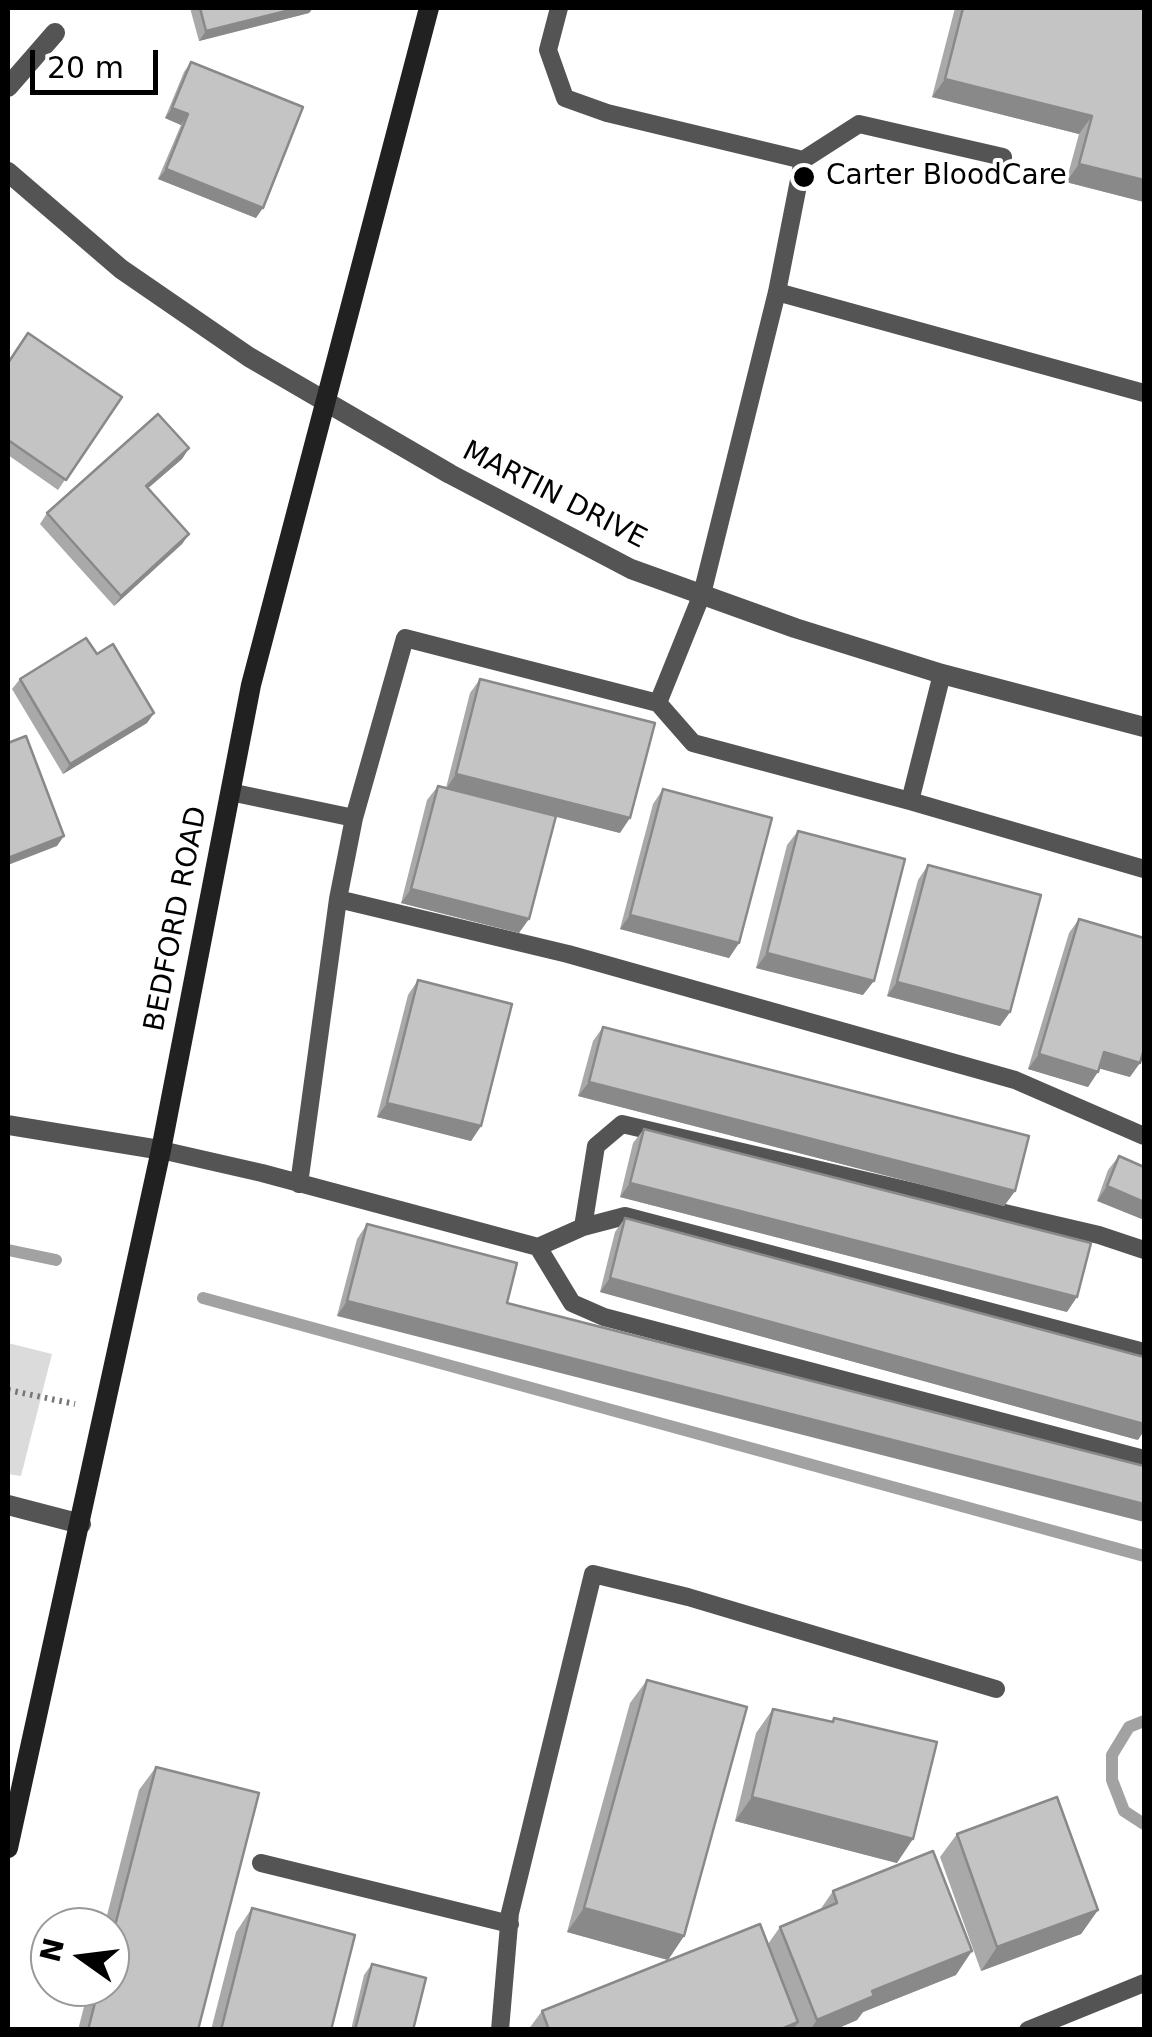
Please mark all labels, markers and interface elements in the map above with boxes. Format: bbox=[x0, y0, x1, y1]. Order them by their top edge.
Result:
scale bar bbox=[35, 30, 162, 92]
text: 20 m bbox=[47, 50, 124, 85]
place label: Carter BloodCare bbox=[826, 160, 1067, 194]
marker: Carter BloodCare bbox=[791, 164, 817, 190]
street label: MARTIN DRIVE bbox=[456, 435, 652, 557]
street label: BEDFORD ROAD bbox=[139, 804, 215, 1034]
north arrow bbox=[30, 1907, 130, 2007]
text: N bbox=[34, 1935, 71, 1965]

